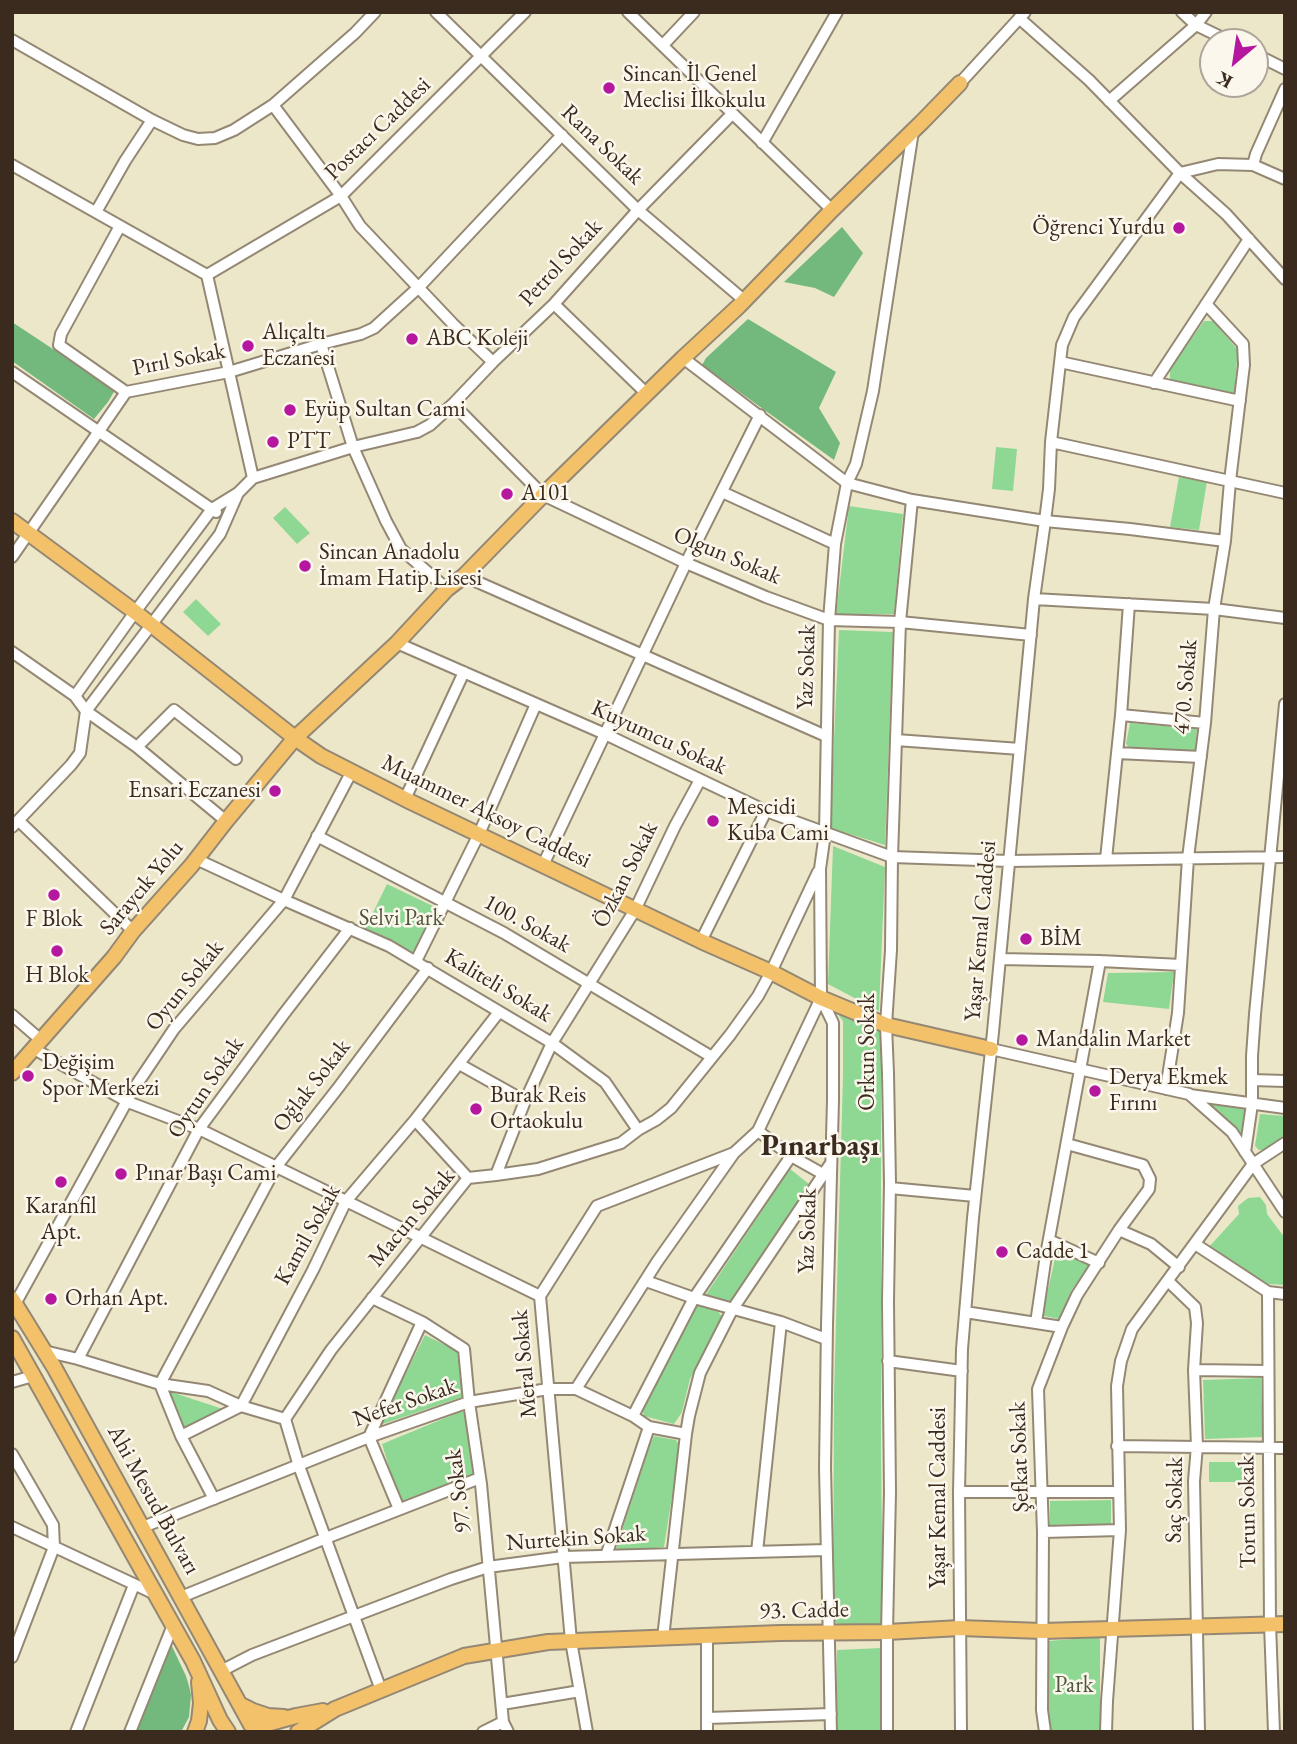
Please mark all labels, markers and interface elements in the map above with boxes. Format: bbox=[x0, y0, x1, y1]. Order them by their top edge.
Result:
north arrow bbox=[1199, 28, 1269, 98]
place label: Sincan İl Genel Meclisi İlkokulu bbox=[623, 61, 766, 115]
text: K bbox=[1212, 66, 1237, 95]
street label: Postacı Caddesi bbox=[319, 72, 437, 186]
marker: Sincan İl Genel Meclisi İlkokulu bbox=[601, 80, 617, 96]
street label: Rana Sokak bbox=[555, 99, 649, 191]
street label: Petrol Sokak bbox=[514, 214, 608, 312]
place label: Öğrenci Yurdu bbox=[1032, 214, 1165, 242]
marker: Öğrenci Yurdu bbox=[1171, 220, 1187, 236]
place label: Alıçaltı Eczanesi bbox=[262, 319, 335, 373]
place label: ABC Koleji bbox=[426, 325, 528, 353]
marker: ABC Koleji bbox=[404, 331, 420, 347]
street label: Pırıl Sokak bbox=[130, 337, 228, 383]
marker: Alıçaltı Eczanesi bbox=[240, 338, 256, 354]
place label: Eyüp Sultan Cami bbox=[304, 396, 466, 424]
marker: Eyüp Sultan Cami bbox=[282, 402, 298, 418]
place label: PTT bbox=[287, 428, 331, 456]
marker: PTT bbox=[265, 434, 281, 450]
place label: A101 bbox=[521, 480, 570, 508]
marker: A101 bbox=[499, 486, 515, 502]
street label: Olgun Sokak bbox=[669, 521, 785, 591]
place label: Sincan Anadolu İmam Hatip Lisesi bbox=[319, 539, 482, 593]
marker: Sincan Anadolu İmam Hatip Lisesi bbox=[297, 558, 313, 574]
street label: Yaz Sokak bbox=[792, 624, 822, 710]
street label: 470. Sokak bbox=[1168, 638, 1204, 736]
street label: Kuyumcu Sokak bbox=[587, 695, 731, 781]
street label: Muammer Aksoy Caddesi bbox=[377, 749, 595, 875]
place label: Ensari Eczanesi bbox=[128, 777, 261, 805]
marker: Ensari Eczanesi bbox=[267, 783, 283, 799]
place label: Mescidi Kuba Cami bbox=[727, 794, 829, 848]
marker: Mescidi Kuba Cami bbox=[705, 813, 721, 829]
street label: Özkan Sokak bbox=[588, 817, 664, 933]
street label: Saraycık Yolu bbox=[94, 835, 190, 941]
street label: Yaşar Kemal Caddesi bbox=[959, 839, 1003, 1023]
marker: F Blok bbox=[46, 887, 62, 903]
street label: 100. Sokak bbox=[479, 889, 575, 959]
park label: Selvi Park bbox=[359, 905, 443, 933]
place label: F Blok bbox=[25, 906, 83, 934]
place label: BİM bbox=[1040, 925, 1082, 953]
marker: BİM bbox=[1018, 931, 1034, 947]
street label: Oyun Sokak bbox=[140, 935, 230, 1037]
marker: H Blok bbox=[49, 943, 65, 959]
street label: Kaliteli Sokak bbox=[439, 943, 557, 1029]
place label: H Blok bbox=[25, 962, 89, 990]
street label: Orkun Sokak bbox=[854, 993, 882, 1111]
place label: Mandalin Market bbox=[1036, 1026, 1190, 1054]
street label: Oytun Sokak bbox=[162, 1032, 250, 1144]
marker: Mandalin Market bbox=[1014, 1032, 1030, 1048]
street label: Oğlak Sokak bbox=[267, 1034, 357, 1138]
place label: Değişim Spor Merkezi bbox=[42, 1049, 159, 1103]
place label: Derya Ekmek Fırını bbox=[1109, 1064, 1228, 1118]
marker: Değişim Spor Merkezi bbox=[20, 1068, 36, 1084]
place label: Burak Reis Ortaokulu bbox=[490, 1082, 586, 1136]
marker: Derya Ekmek Fırını bbox=[1087, 1083, 1103, 1099]
marker: Burak Reis Ortaokulu bbox=[468, 1101, 484, 1117]
district label: Pınarbaşı bbox=[761, 1129, 879, 1165]
place label: Pınar Başı Cami bbox=[135, 1160, 276, 1188]
street label: Macun Sokak bbox=[363, 1163, 461, 1273]
marker: Pınar Başı Cami bbox=[113, 1166, 129, 1182]
marker: Karanfil Apt. bbox=[53, 1174, 69, 1190]
street label: Kamil Sokak bbox=[269, 1180, 347, 1290]
street label: Yaz Sokak bbox=[793, 1188, 823, 1274]
place label: Karanfil Apt. bbox=[25, 1193, 97, 1247]
place label: Cadde 1 bbox=[1016, 1238, 1089, 1266]
marker: Cadde 1 bbox=[994, 1244, 1010, 1260]
place label: Orhan Apt. bbox=[65, 1285, 168, 1313]
marker: Orhan Apt. bbox=[43, 1291, 59, 1307]
street label: Meral Sokak bbox=[507, 1309, 543, 1419]
street label: Nefer Sokak bbox=[350, 1372, 460, 1434]
street label: Şefkat Sokak bbox=[1004, 1401, 1036, 1513]
street label: Yaşar Kemal Caddesi bbox=[925, 1407, 953, 1589]
street label: Ahi Mesud Bulvarı bbox=[101, 1421, 205, 1579]
street label: 97. Sokak bbox=[440, 1447, 478, 1535]
street label: Torun Sokak bbox=[1233, 1455, 1263, 1569]
street label: Saç Sokak bbox=[1160, 1457, 1190, 1543]
street label: Nurtekin Sokak bbox=[505, 1520, 647, 1558]
street label: 93. Cadde bbox=[759, 1596, 849, 1626]
park label: Park bbox=[1054, 1672, 1094, 1700]

